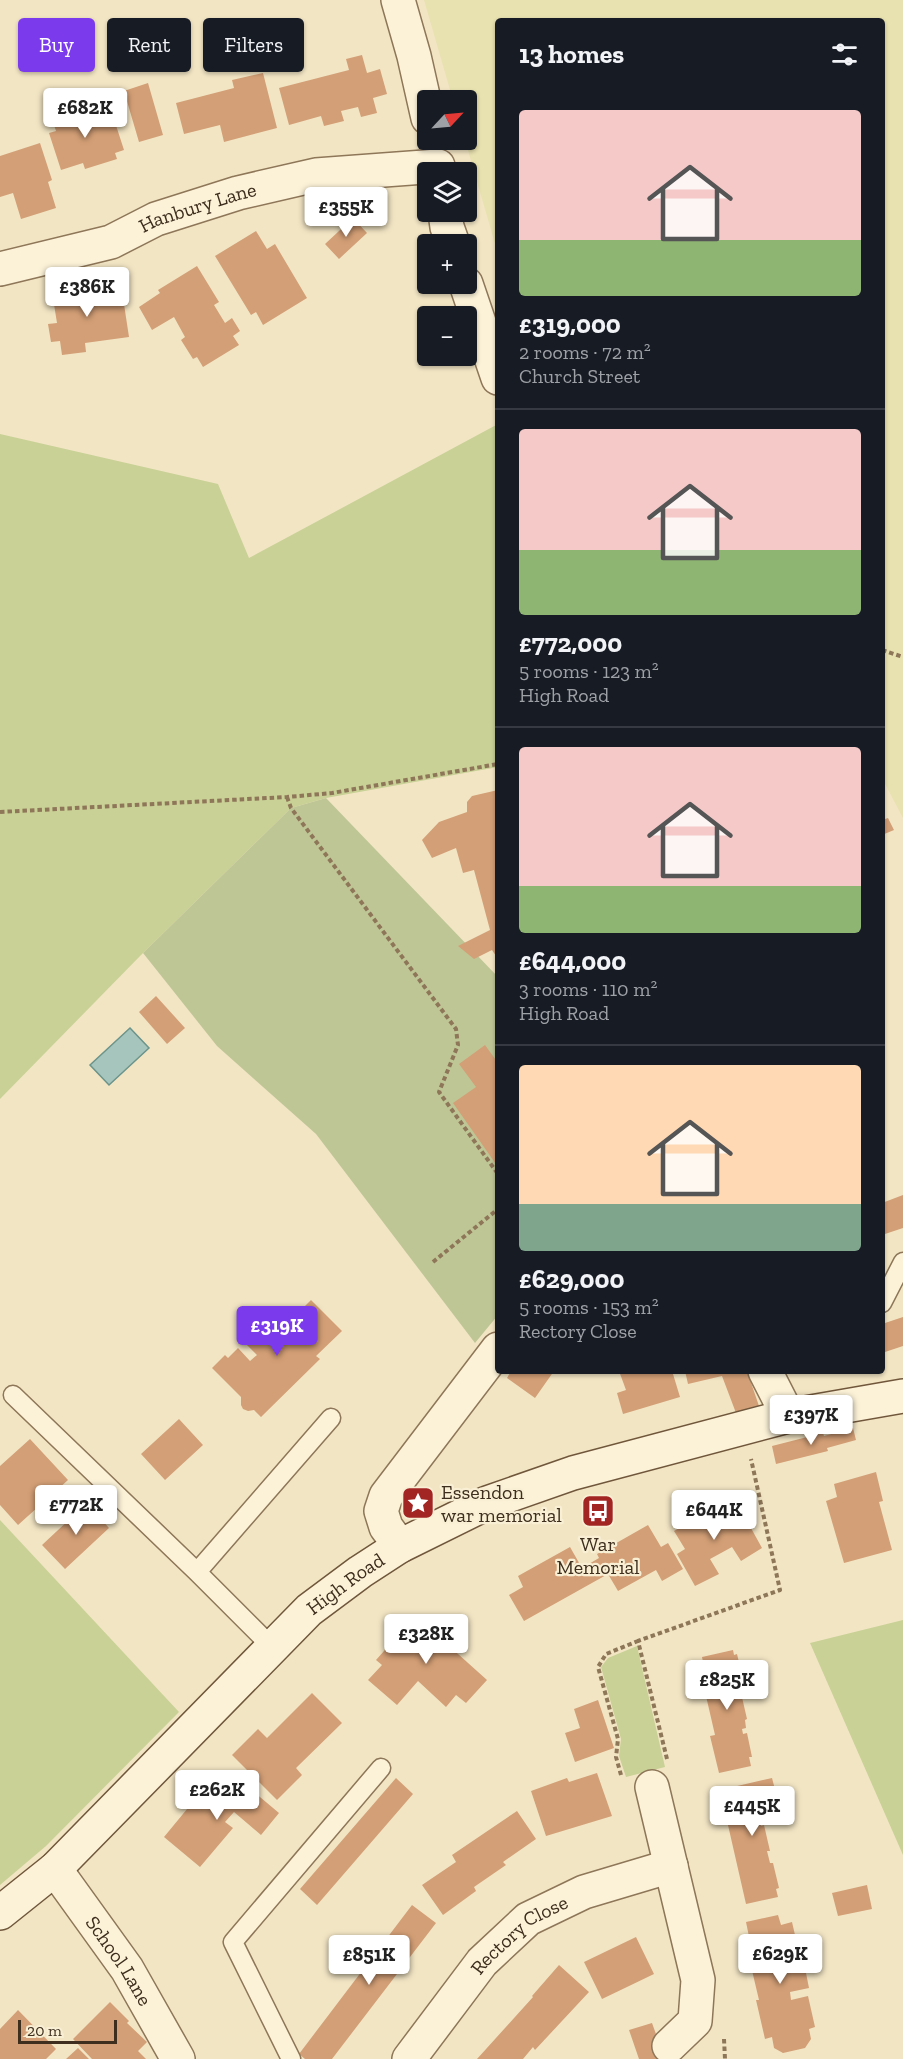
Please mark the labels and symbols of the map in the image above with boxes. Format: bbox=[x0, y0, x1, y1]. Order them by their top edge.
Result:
pin: £682K bbox=[43, 88, 127, 139]
north arrow bbox=[417, 90, 477, 150]
street label: Hanbury Lane bbox=[135, 177, 258, 238]
pin: £355K bbox=[304, 187, 388, 238]
pin: £386K bbox=[45, 267, 129, 318]
pin: £319K bbox=[235, 1306, 319, 1357]
pin: £397K bbox=[769, 1395, 853, 1446]
place label: Essendon war memorial bbox=[441, 1480, 562, 1527]
pin: £772K bbox=[34, 1485, 118, 1536]
place icon: Essendon war memorial bbox=[400, 1485, 436, 1521]
pin: £644K bbox=[672, 1490, 756, 1541]
bus stop icon: War Memorial bbox=[580, 1493, 616, 1529]
place label: War Memorial bbox=[556, 1532, 640, 1579]
street label: High Road bbox=[302, 1548, 389, 1620]
pin: £328K bbox=[384, 1614, 468, 1665]
pin: £825K bbox=[685, 1660, 769, 1711]
pin: £262K bbox=[175, 1770, 259, 1821]
pin: £445K bbox=[710, 1786, 794, 1837]
street label: Rectory Close bbox=[465, 1890, 572, 1979]
street label: School Lane bbox=[81, 1911, 157, 2010]
pin: £629K bbox=[738, 1934, 822, 1985]
pin: £851K bbox=[327, 1935, 411, 1986]
scale bar bbox=[18, 2017, 117, 2044]

